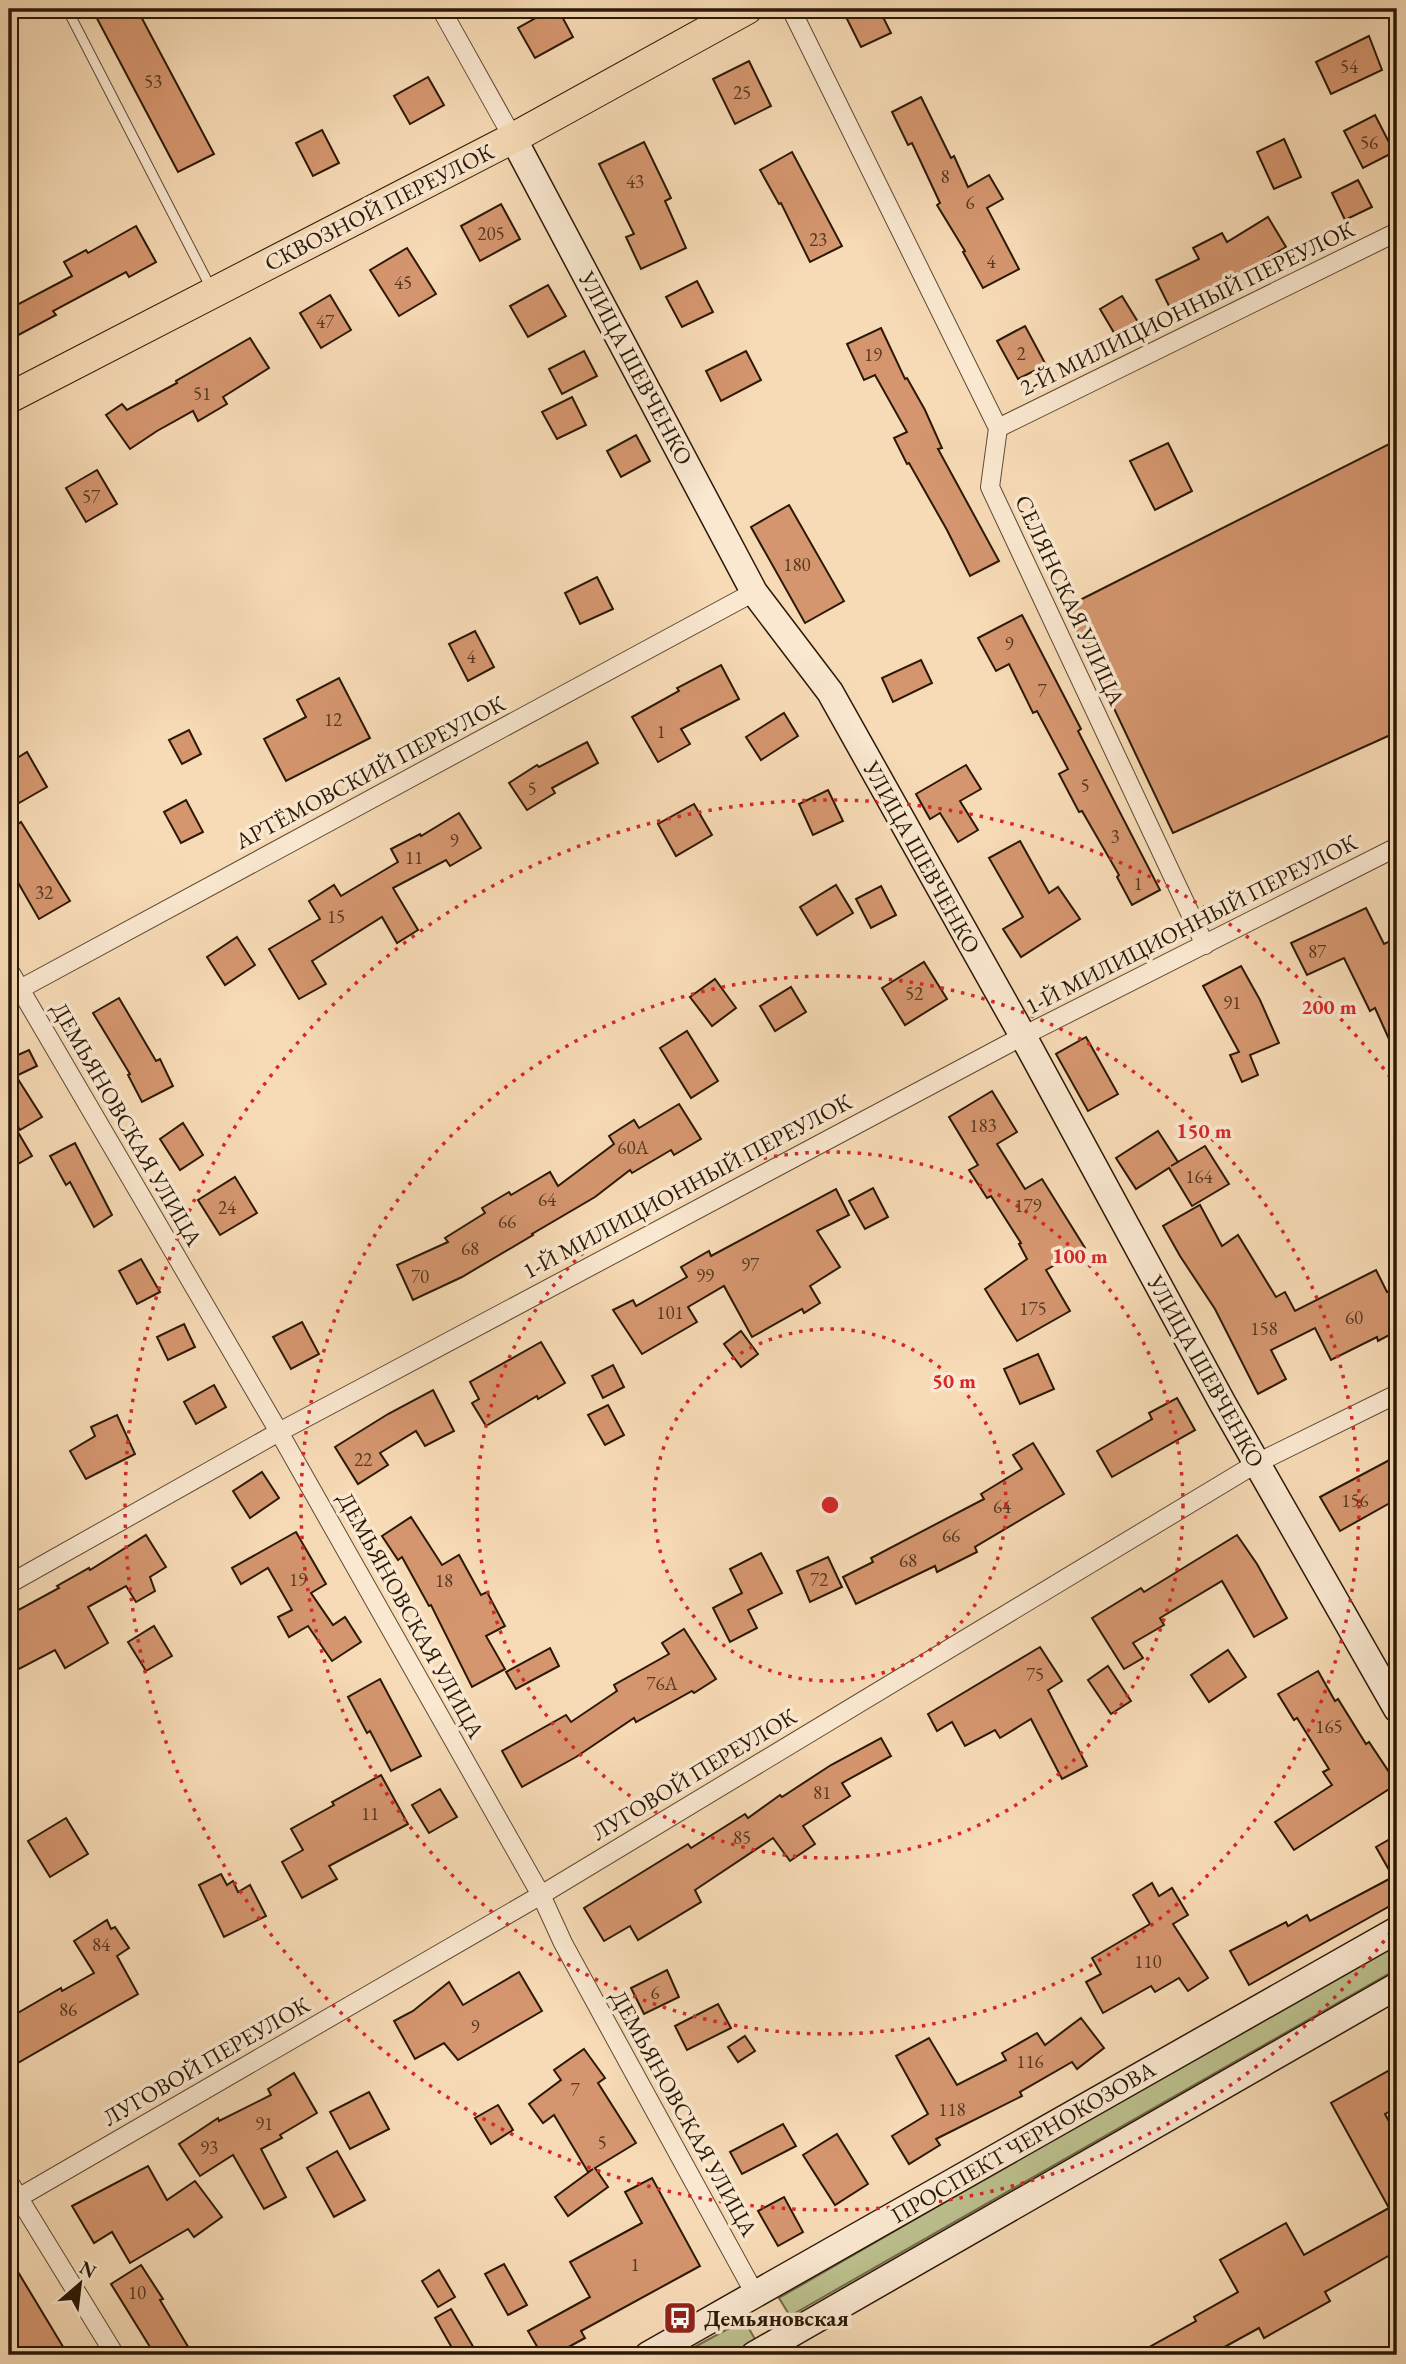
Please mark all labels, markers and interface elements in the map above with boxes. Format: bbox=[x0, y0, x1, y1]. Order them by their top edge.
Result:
house number: 54 bbox=[1340, 54, 1359, 79]
house number: 53 bbox=[144, 69, 162, 94]
house number: 25 bbox=[733, 80, 751, 105]
house number: 56 bbox=[1360, 130, 1378, 155]
street label: СКВОЗНОЙ ПЕРЕУЛОК bbox=[259, 136, 499, 278]
house number: 8 bbox=[940, 164, 950, 189]
house number: 43 bbox=[626, 169, 644, 194]
house number: 6 bbox=[965, 190, 975, 215]
street label: 2-Й МИЛИЦИОННЫЙ ПЕРЕУЛОК bbox=[1015, 215, 1359, 401]
house number: 205 bbox=[477, 221, 505, 246]
house number: 23 bbox=[809, 227, 827, 252]
house number: 4 bbox=[986, 249, 996, 274]
street label: УЛИЦА ШЕВЧЕНКО bbox=[572, 265, 700, 470]
house number: 45 bbox=[394, 270, 412, 295]
house number: 47 bbox=[316, 309, 335, 334]
house number: 19 bbox=[864, 342, 882, 367]
house number: 2 bbox=[1016, 342, 1026, 364]
house number: 51 bbox=[193, 381, 211, 406]
house number: 57 bbox=[82, 484, 101, 509]
street label: СЕЛЯНСКАЯ УЛИЦА bbox=[1008, 490, 1132, 711]
house number: 180 bbox=[783, 552, 811, 577]
house number: 9 bbox=[1004, 631, 1014, 656]
house number: 4 bbox=[466, 644, 476, 669]
house number: 7 bbox=[1037, 678, 1047, 703]
street label: АРТЁМОВСКИЙ ПЕРЕУЛОК bbox=[229, 688, 511, 857]
house number: 12 bbox=[324, 707, 342, 732]
house number: 1 bbox=[656, 719, 666, 744]
street label: УЛИЦА ШЕВЧЕНКО bbox=[856, 755, 987, 958]
house number: 5 bbox=[1080, 773, 1090, 798]
house number: 5 bbox=[527, 776, 537, 801]
house number: 3 bbox=[1110, 824, 1120, 849]
street label: 1-Й МИЛИЦИОННЫЙ ПЕРЕУЛОК bbox=[1020, 827, 1363, 1021]
house number: 9 bbox=[449, 828, 459, 853]
house number: 11 bbox=[405, 845, 423, 870]
house number: 1 bbox=[1133, 871, 1143, 896]
house number: 32 bbox=[35, 880, 53, 905]
house number: 15 bbox=[327, 904, 345, 929]
house number: 87 bbox=[1308, 939, 1327, 964]
house number: 52 bbox=[905, 981, 923, 1006]
house number: 91 bbox=[1223, 990, 1241, 1015]
text: 200 m bbox=[1301, 993, 1357, 1020]
street label: ДЕМЬЯНОВСКАЯ УЛИЦА bbox=[45, 996, 210, 1252]
street label: 1-Й МИЛИЦИОННЫЙ ПЕРЕУЛОК bbox=[517, 1086, 857, 1286]
house number: 183 bbox=[969, 1113, 997, 1138]
text: 150 m bbox=[1176, 1117, 1232, 1144]
house number: 60А bbox=[617, 1135, 650, 1160]
house number: 164 bbox=[1185, 1164, 1214, 1189]
house number: 64 bbox=[538, 1187, 557, 1212]
house number: 179 bbox=[1014, 1193, 1042, 1218]
house number: 24 bbox=[218, 1195, 237, 1220]
house number: 66 bbox=[498, 1209, 516, 1234]
house number: 68 bbox=[461, 1236, 479, 1261]
text: 100 m bbox=[1052, 1242, 1108, 1269]
house number: 97 bbox=[741, 1252, 760, 1277]
house number: 99 bbox=[696, 1263, 714, 1288]
house number: 70 bbox=[411, 1264, 429, 1289]
street label: УЛИЦА ШЕВЧЕНКО bbox=[1140, 1269, 1271, 1472]
house number: 175 bbox=[1019, 1296, 1047, 1321]
house number: 101 bbox=[656, 1300, 684, 1325]
house number: 60 bbox=[1345, 1305, 1363, 1330]
house number: 158 bbox=[1250, 1316, 1278, 1341]
text: 50 m bbox=[932, 1367, 976, 1394]
house number: 22 bbox=[354, 1447, 372, 1472]
street label: ДЕМЬЯНОВСКАЯ УЛИЦА bbox=[331, 1486, 492, 1744]
house number: 156 bbox=[1341, 1488, 1369, 1513]
centre of rings bbox=[818, 1493, 842, 1517]
house number: 64 bbox=[993, 1494, 1012, 1519]
house number: 66 bbox=[942, 1523, 960, 1548]
house number: 68 bbox=[899, 1548, 917, 1573]
house number: 19 bbox=[289, 1567, 307, 1592]
house number: 72 bbox=[810, 1567, 828, 1592]
house number: 18 bbox=[435, 1568, 453, 1593]
house number: 75 bbox=[1026, 1662, 1044, 1687]
house number: 76А bbox=[646, 1671, 679, 1696]
street label: ЛУГОВОЙ ПЕРЕУЛОК bbox=[586, 1700, 803, 1847]
house number: 165 bbox=[1315, 1714, 1343, 1739]
house number: 81 bbox=[813, 1780, 831, 1805]
house number: 11 bbox=[361, 1801, 379, 1826]
house number: 85 bbox=[733, 1825, 751, 1850]
house number: 84 bbox=[92, 1932, 111, 1957]
house number: 110 bbox=[1134, 1949, 1162, 1974]
house number: 6 bbox=[650, 1980, 660, 2005]
street label: ДЕМЬЯНОВСКАЯ УЛИЦА bbox=[604, 1984, 765, 2242]
street label: ЛУГОВОЙ ПЕРЕУЛОК bbox=[97, 1989, 315, 2132]
house number: 86 bbox=[59, 1997, 77, 2022]
house number: 9 bbox=[470, 2014, 480, 2039]
house number: 116 bbox=[1016, 2049, 1044, 2074]
street label: ПРОСПЕКТ ЧЕРНОКОЗОВА bbox=[885, 2053, 1162, 2230]
house number: 7 bbox=[570, 2077, 580, 2102]
house number: 118 bbox=[938, 2097, 966, 2122]
house number: 91 bbox=[255, 2111, 273, 2136]
house number: 5 bbox=[597, 2130, 607, 2155]
house number: 93 bbox=[200, 2135, 218, 2160]
north arrow bbox=[46, 2248, 116, 2318]
house number: 1 bbox=[630, 2252, 640, 2277]
text: N bbox=[75, 2255, 101, 2284]
house number: 10 bbox=[128, 2280, 146, 2305]
bus stop icon: Демьяновская bbox=[661, 2299, 699, 2337]
place label: Демьяновская bbox=[704, 2303, 849, 2333]

